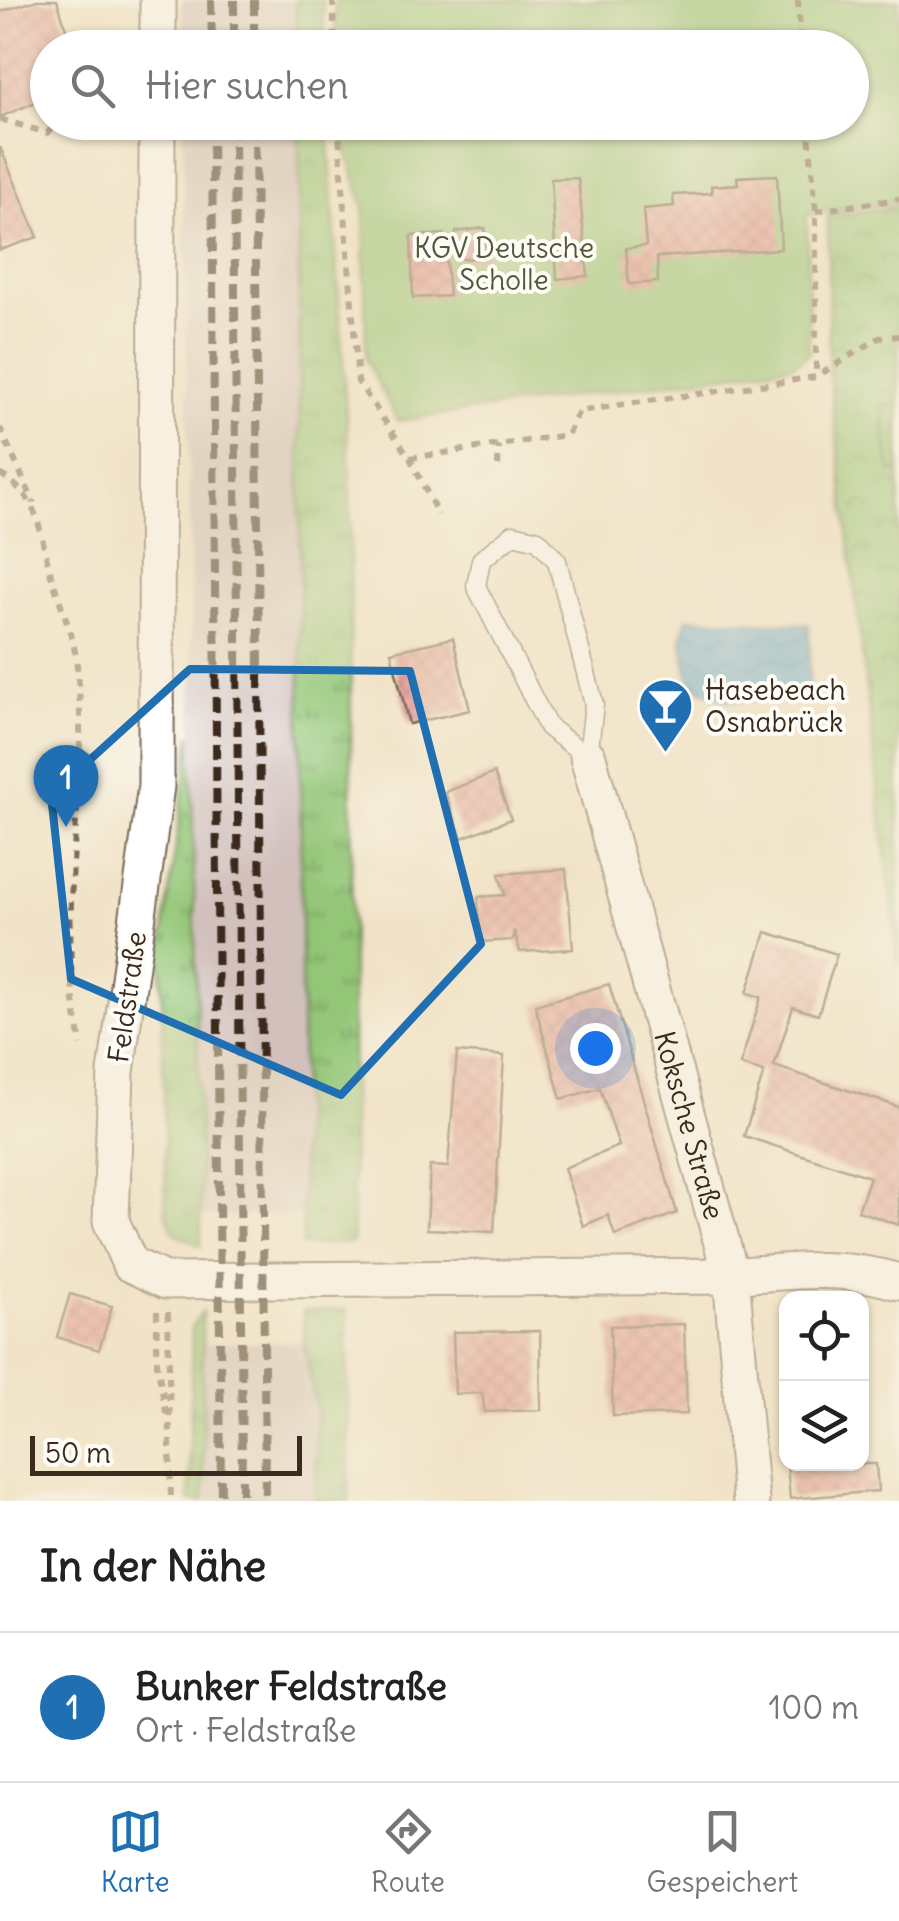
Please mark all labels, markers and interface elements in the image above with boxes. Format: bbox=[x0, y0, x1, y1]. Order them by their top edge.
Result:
search box bbox=[30, 30, 869, 140]
icon: search bbox=[65, 58, 120, 113]
text: Hier suchen bbox=[145, 62, 349, 109]
park label: KGV Deutsche Scholle bbox=[414, 230, 594, 298]
place label: Hasebeach Osnabrück bbox=[705, 672, 846, 740]
bar icon: Hasebeach Osnabrück bbox=[636, 676, 696, 755]
pin: 1 bbox=[34, 744, 98, 827]
street label: Feldstraße bbox=[100, 929, 154, 1065]
your location bbox=[570, 1023, 621, 1074]
street label: Koksche Straße bbox=[646, 1027, 733, 1224]
map controls bbox=[779, 1291, 869, 1471]
button: locate bbox=[779, 1291, 869, 1381]
button: layers bbox=[779, 1381, 869, 1471]
scale bar bbox=[30, 1431, 302, 1476]
text: 50 m bbox=[45, 1435, 111, 1471]
text: In der Nähe bbox=[40, 1540, 266, 1592]
text: Bunker Feldstraße bbox=[135, 1663, 447, 1710]
text: 1 bbox=[66, 1687, 79, 1728]
text: 100 m bbox=[769, 1687, 859, 1728]
text: Ort · Feldstraße bbox=[135, 1710, 357, 1751]
tab: Karte bbox=[101, 1804, 170, 1900]
tab: Route bbox=[371, 1804, 445, 1900]
tab: Gespeichert bbox=[646, 1804, 798, 1900]

